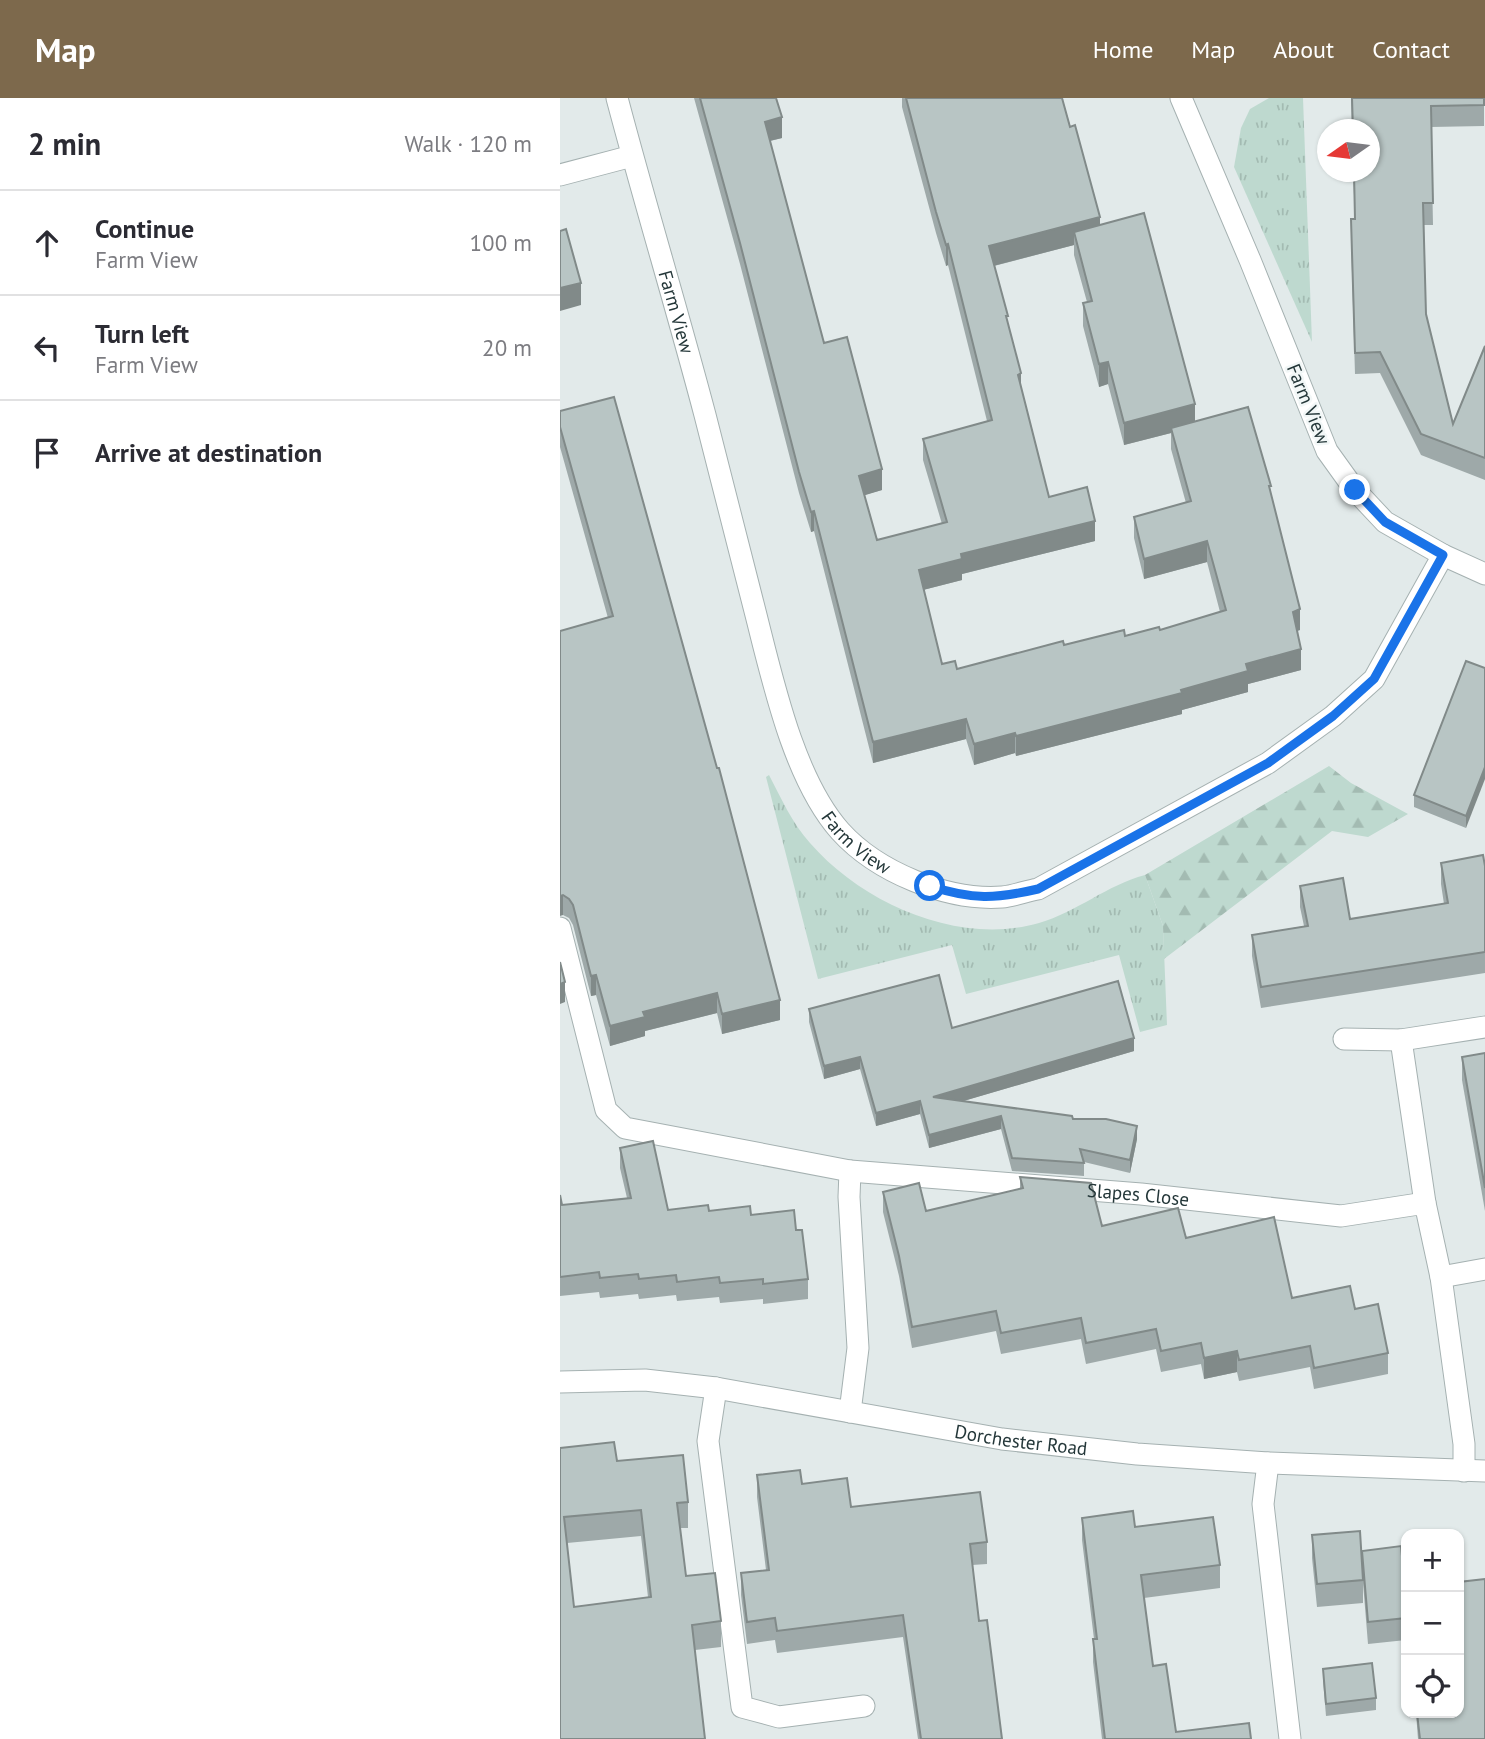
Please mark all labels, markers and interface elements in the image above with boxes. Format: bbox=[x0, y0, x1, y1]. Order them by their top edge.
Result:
text: Map bbox=[35, 28, 96, 71]
text: Home bbox=[1093, 34, 1153, 65]
text: Map bbox=[1191, 34, 1235, 65]
text: About bbox=[1273, 34, 1334, 65]
text: Contact bbox=[1372, 34, 1450, 65]
north arrow bbox=[1317, 119, 1380, 182]
text: 2 min bbox=[28, 124, 101, 163]
text: Walk · 120 m bbox=[405, 129, 532, 158]
text: Continue bbox=[95, 212, 194, 245]
icon: ahead bbox=[28, 224, 66, 262]
text: 100 m bbox=[470, 228, 532, 257]
text: Farm View bbox=[95, 245, 198, 274]
street label: Farm View bbox=[654, 268, 700, 356]
text: Turn left bbox=[95, 317, 189, 350]
icon: left bbox=[28, 329, 66, 367]
text: 20 m bbox=[482, 333, 532, 362]
text: Farm View bbox=[95, 350, 198, 379]
street label: Farm View bbox=[1282, 360, 1336, 448]
icon: arrive bbox=[28, 434, 66, 472]
text: Arrive at destination bbox=[95, 436, 322, 469]
route end bbox=[1339, 474, 1370, 505]
street label: Farm View bbox=[816, 806, 895, 879]
route start bbox=[914, 870, 945, 901]
street label: Slapes Close bbox=[1086, 1178, 1190, 1211]
street label: Dorchester Road bbox=[953, 1419, 1089, 1460]
map controls bbox=[1401, 1529, 1464, 1718]
button: + bbox=[1401, 1529, 1464, 1592]
button: − bbox=[1401, 1592, 1464, 1655]
button: locate bbox=[1401, 1655, 1464, 1718]

